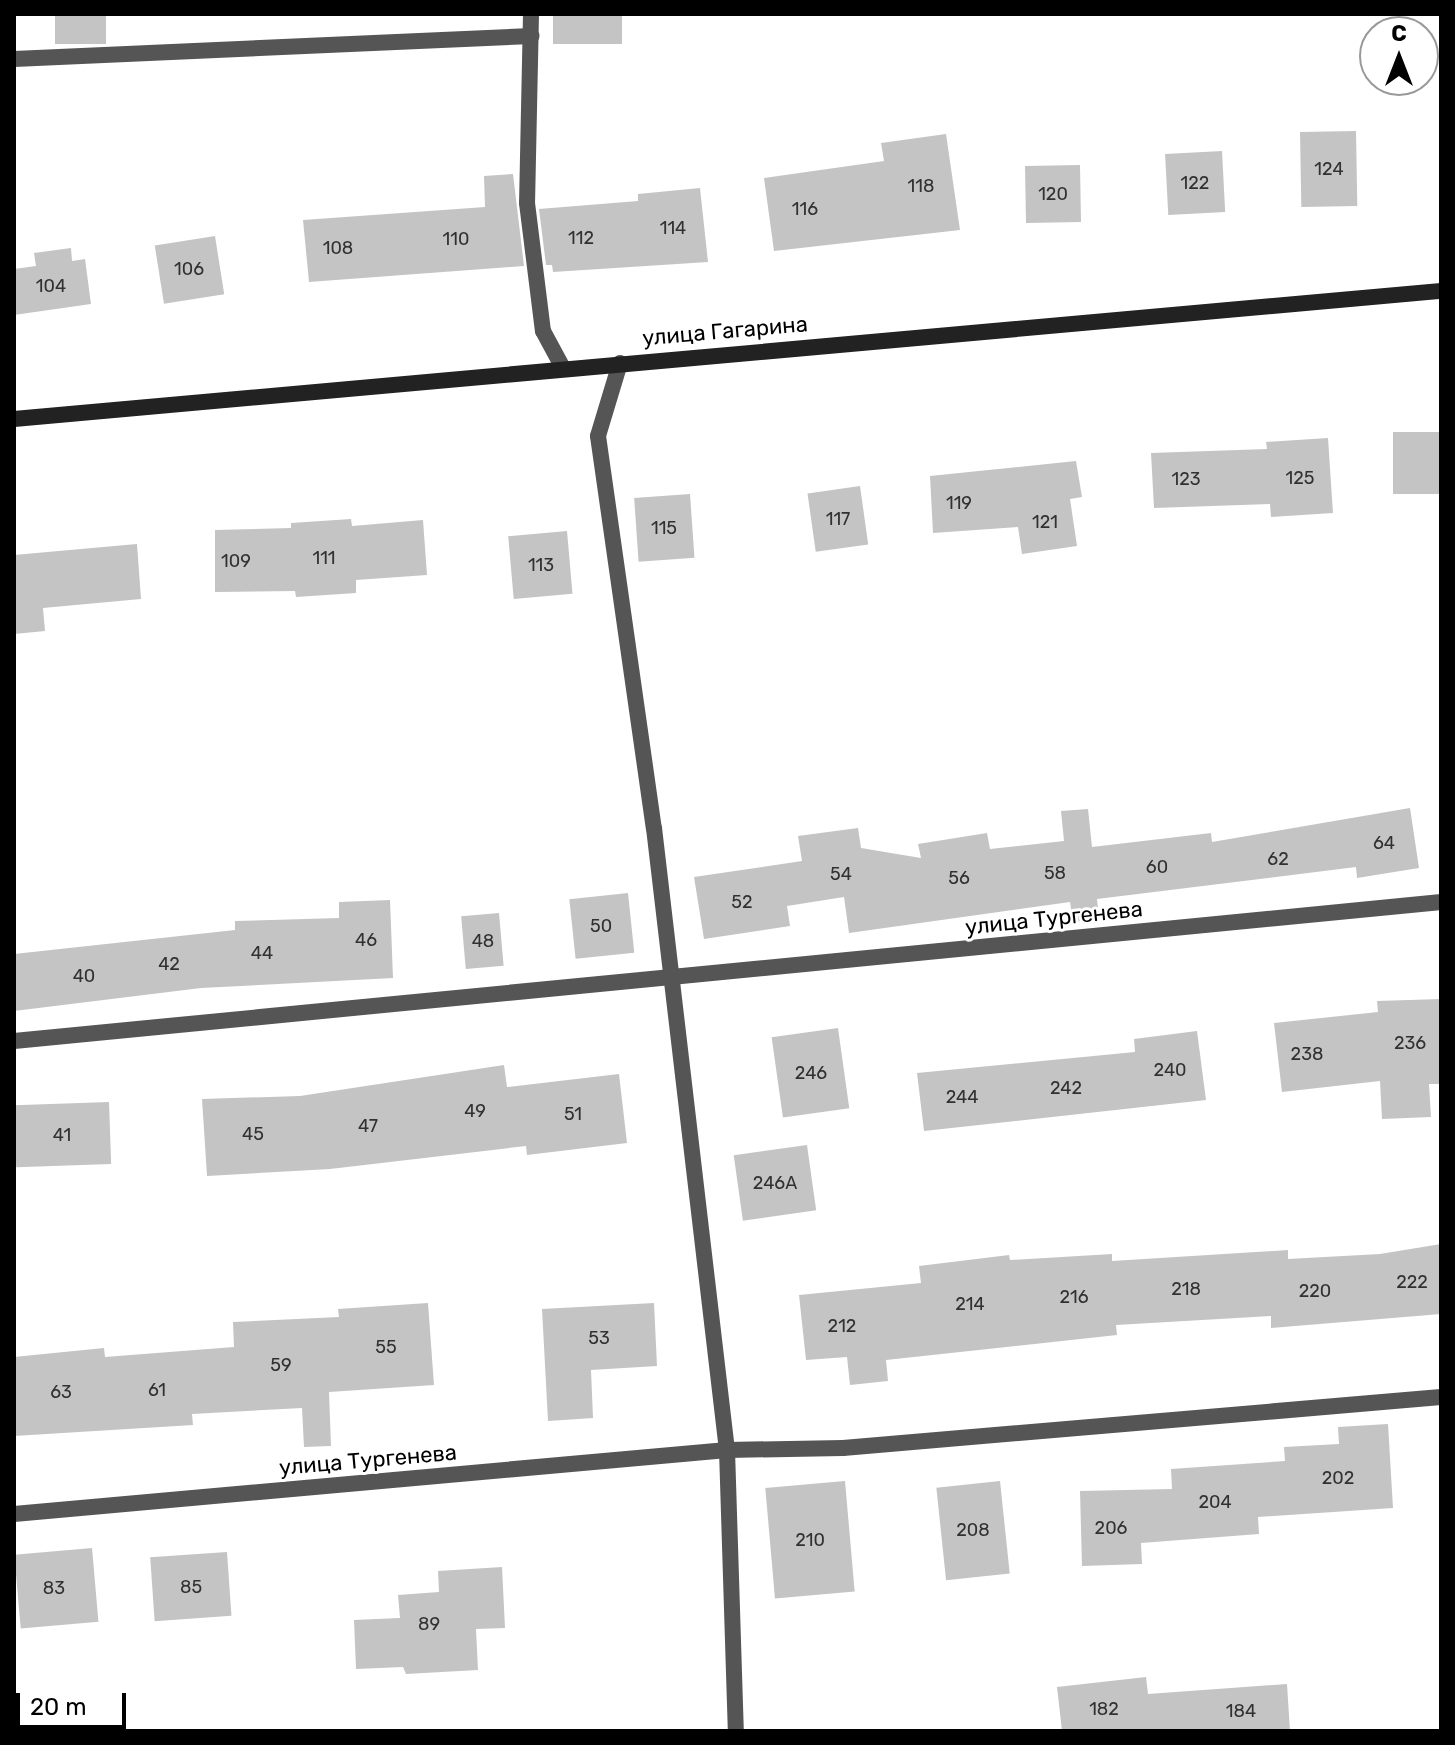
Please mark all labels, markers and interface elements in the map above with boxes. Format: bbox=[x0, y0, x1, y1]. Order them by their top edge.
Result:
north arrow bbox=[1359, 16, 1439, 96]
text: С bbox=[1391, 20, 1407, 47]
house number: 124 bbox=[1314, 158, 1344, 180]
house number: 122 bbox=[1181, 172, 1209, 194]
house number: 118 bbox=[908, 175, 934, 197]
house number: 120 bbox=[1038, 183, 1068, 205]
house number: 116 bbox=[792, 198, 818, 220]
house number: 114 bbox=[660, 217, 686, 239]
house number: 112 bbox=[568, 227, 594, 249]
house number: 110 bbox=[443, 228, 469, 250]
house number: 108 bbox=[323, 237, 353, 259]
house number: 106 bbox=[174, 258, 204, 280]
house number: 104 bbox=[36, 275, 66, 297]
street label: улица Гагарина bbox=[641, 311, 809, 351]
house number: 125 bbox=[1286, 467, 1314, 489]
house number: 123 bbox=[1171, 468, 1201, 490]
house number: 119 bbox=[946, 492, 972, 514]
house number: 117 bbox=[826, 508, 850, 530]
house number: 121 bbox=[1032, 511, 1058, 533]
house number: 115 bbox=[651, 517, 677, 539]
house number: 111 bbox=[312, 547, 336, 569]
house number: 109 bbox=[221, 550, 251, 572]
house number: 113 bbox=[528, 554, 554, 576]
house number: 64 bbox=[1373, 832, 1395, 854]
house number: 62 bbox=[1267, 848, 1289, 870]
house number: 60 bbox=[1146, 856, 1168, 878]
house number: 58 bbox=[1044, 862, 1066, 884]
house number: 54 bbox=[830, 863, 852, 885]
house number: 56 bbox=[948, 867, 970, 889]
house number: 52 bbox=[731, 891, 753, 913]
street label: улица Тургенева bbox=[964, 896, 1144, 940]
house number: 50 bbox=[590, 915, 612, 937]
house number: 46 bbox=[355, 929, 377, 951]
house number: 48 bbox=[472, 930, 494, 952]
house number: 44 bbox=[251, 942, 273, 964]
house number: 42 bbox=[158, 953, 180, 975]
house number: 40 bbox=[73, 965, 95, 987]
house number: 236 bbox=[1394, 1032, 1426, 1054]
house number: 238 bbox=[1291, 1043, 1323, 1065]
house number: 240 bbox=[1154, 1059, 1186, 1081]
house number: 246 bbox=[795, 1062, 827, 1084]
house number: 242 bbox=[1050, 1077, 1082, 1099]
house number: 244 bbox=[946, 1086, 978, 1108]
house number: 49 bbox=[464, 1100, 486, 1122]
house number: 51 bbox=[564, 1103, 582, 1125]
house number: 47 bbox=[358, 1115, 378, 1137]
house number: 45 bbox=[242, 1123, 264, 1145]
house number: 41 bbox=[53, 1124, 71, 1146]
house number: 246А bbox=[753, 1172, 797, 1194]
house number: 222 bbox=[1396, 1271, 1428, 1293]
house number: 218 bbox=[1171, 1278, 1201, 1300]
house number: 220 bbox=[1299, 1280, 1331, 1302]
house number: 216 bbox=[1059, 1286, 1089, 1308]
house number: 214 bbox=[955, 1293, 985, 1315]
house number: 212 bbox=[828, 1315, 856, 1337]
house number: 53 bbox=[588, 1327, 610, 1349]
house number: 55 bbox=[375, 1336, 397, 1358]
house number: 59 bbox=[270, 1354, 292, 1376]
house number: 61 bbox=[148, 1379, 166, 1401]
house number: 63 bbox=[50, 1381, 72, 1403]
street label: улица Тургенева bbox=[278, 1439, 458, 1481]
house number: 202 bbox=[1322, 1467, 1354, 1489]
house number: 204 bbox=[1198, 1491, 1232, 1513]
house number: 206 bbox=[1095, 1517, 1127, 1539]
house number: 208 bbox=[956, 1519, 990, 1541]
house number: 210 bbox=[795, 1529, 825, 1551]
house number: 85 bbox=[180, 1576, 202, 1598]
house number: 83 bbox=[43, 1577, 65, 1599]
house number: 89 bbox=[418, 1613, 440, 1635]
scale bar bbox=[20, 1677, 130, 1727]
text: 20 m bbox=[30, 1693, 87, 1721]
house number: 182 bbox=[1089, 1698, 1119, 1720]
house number: 184 bbox=[1226, 1700, 1256, 1722]

